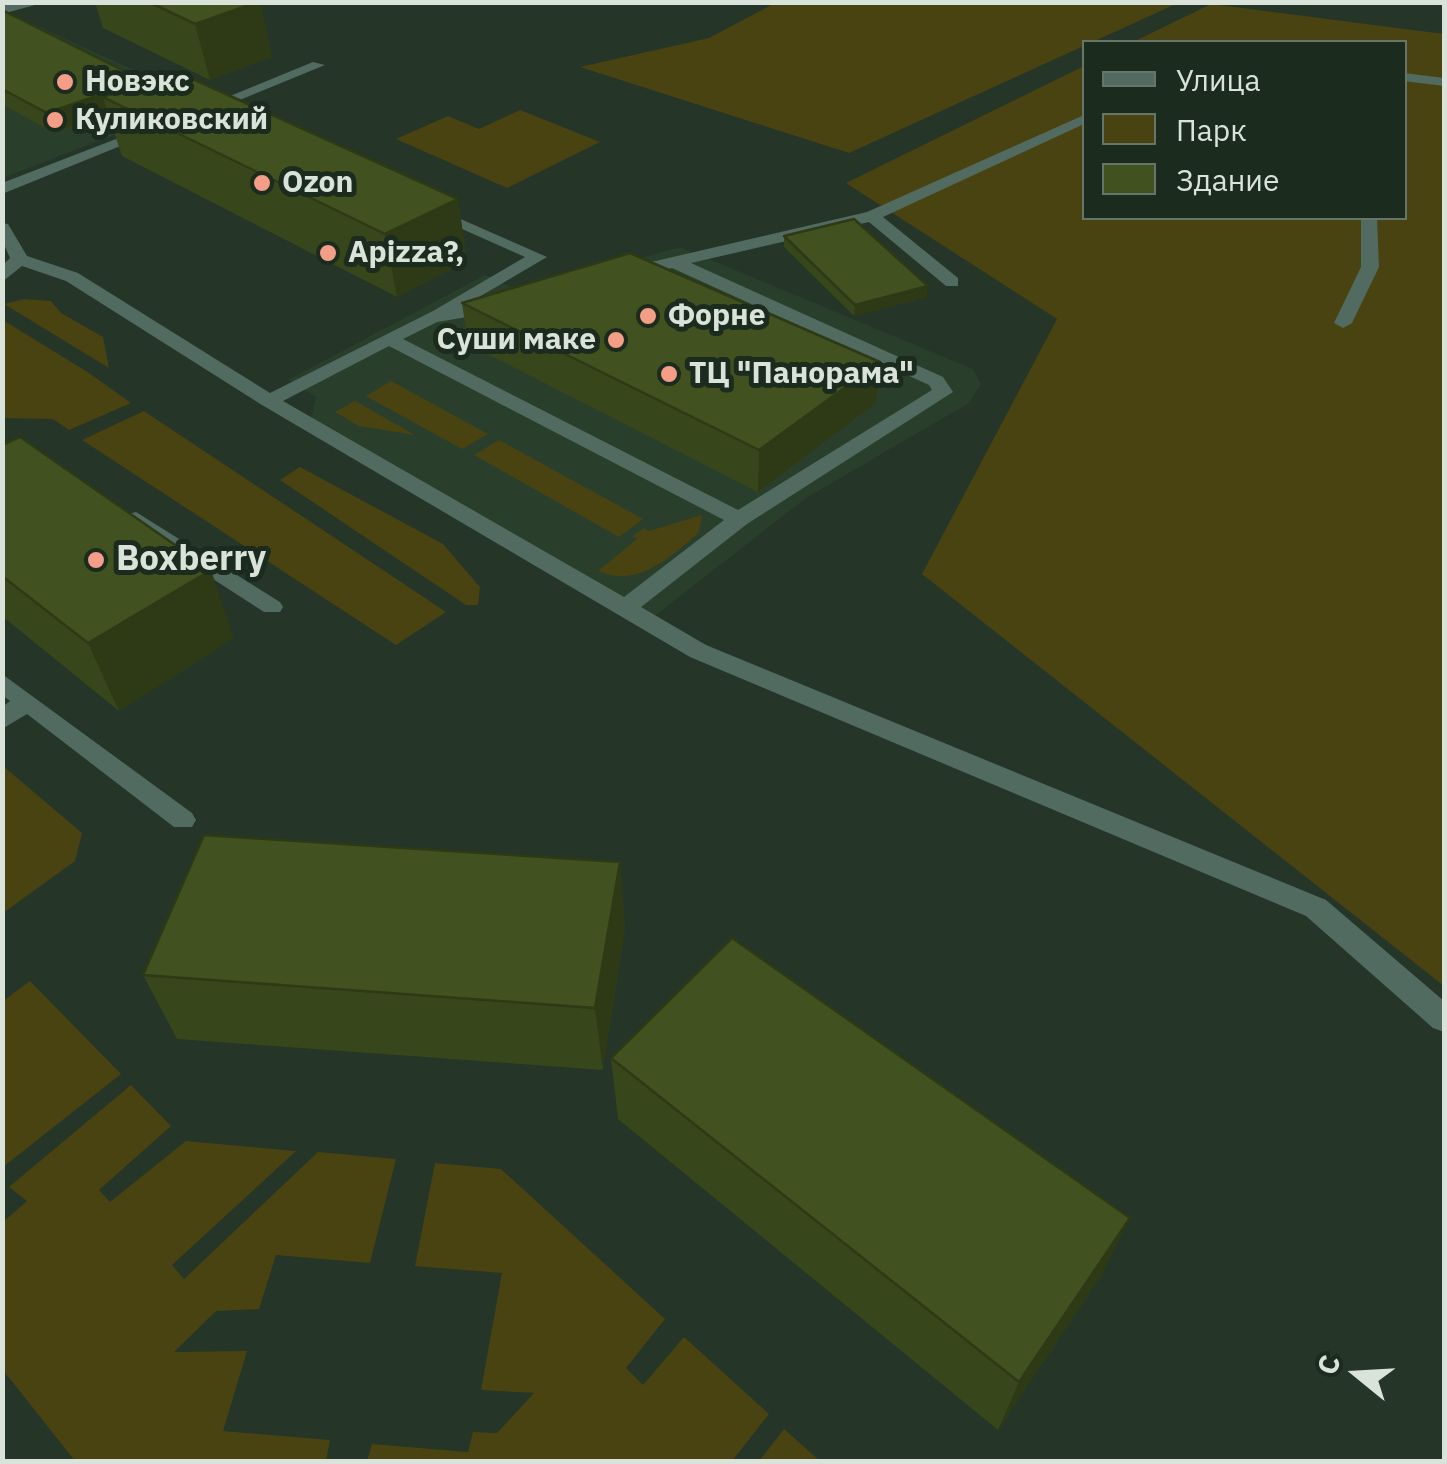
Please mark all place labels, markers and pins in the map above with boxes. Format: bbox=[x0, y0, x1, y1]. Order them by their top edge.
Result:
place label: Новэкс bbox=[85, 64, 190, 100]
marker: Новэкс bbox=[54, 71, 76, 93]
place label: Куликовский bbox=[75, 102, 268, 138]
marker: Куликовский bbox=[44, 109, 66, 131]
place label: Ozon bbox=[282, 165, 353, 201]
marker: Ozon bbox=[251, 172, 273, 194]
place label: Apizza?, bbox=[348, 235, 464, 271]
marker: Apizza?, bbox=[317, 242, 339, 264]
place label: Форне bbox=[668, 298, 765, 334]
marker: Форне bbox=[637, 305, 659, 327]
place label: Суши маке bbox=[437, 322, 596, 358]
marker: Суши маке bbox=[605, 329, 627, 351]
place label: ТЦ "Панорама" bbox=[689, 356, 914, 392]
marker: ТЦ "Панорама" bbox=[658, 363, 680, 385]
place label: Boxberry bbox=[116, 539, 266, 581]
marker: Boxberry bbox=[85, 549, 107, 571]

